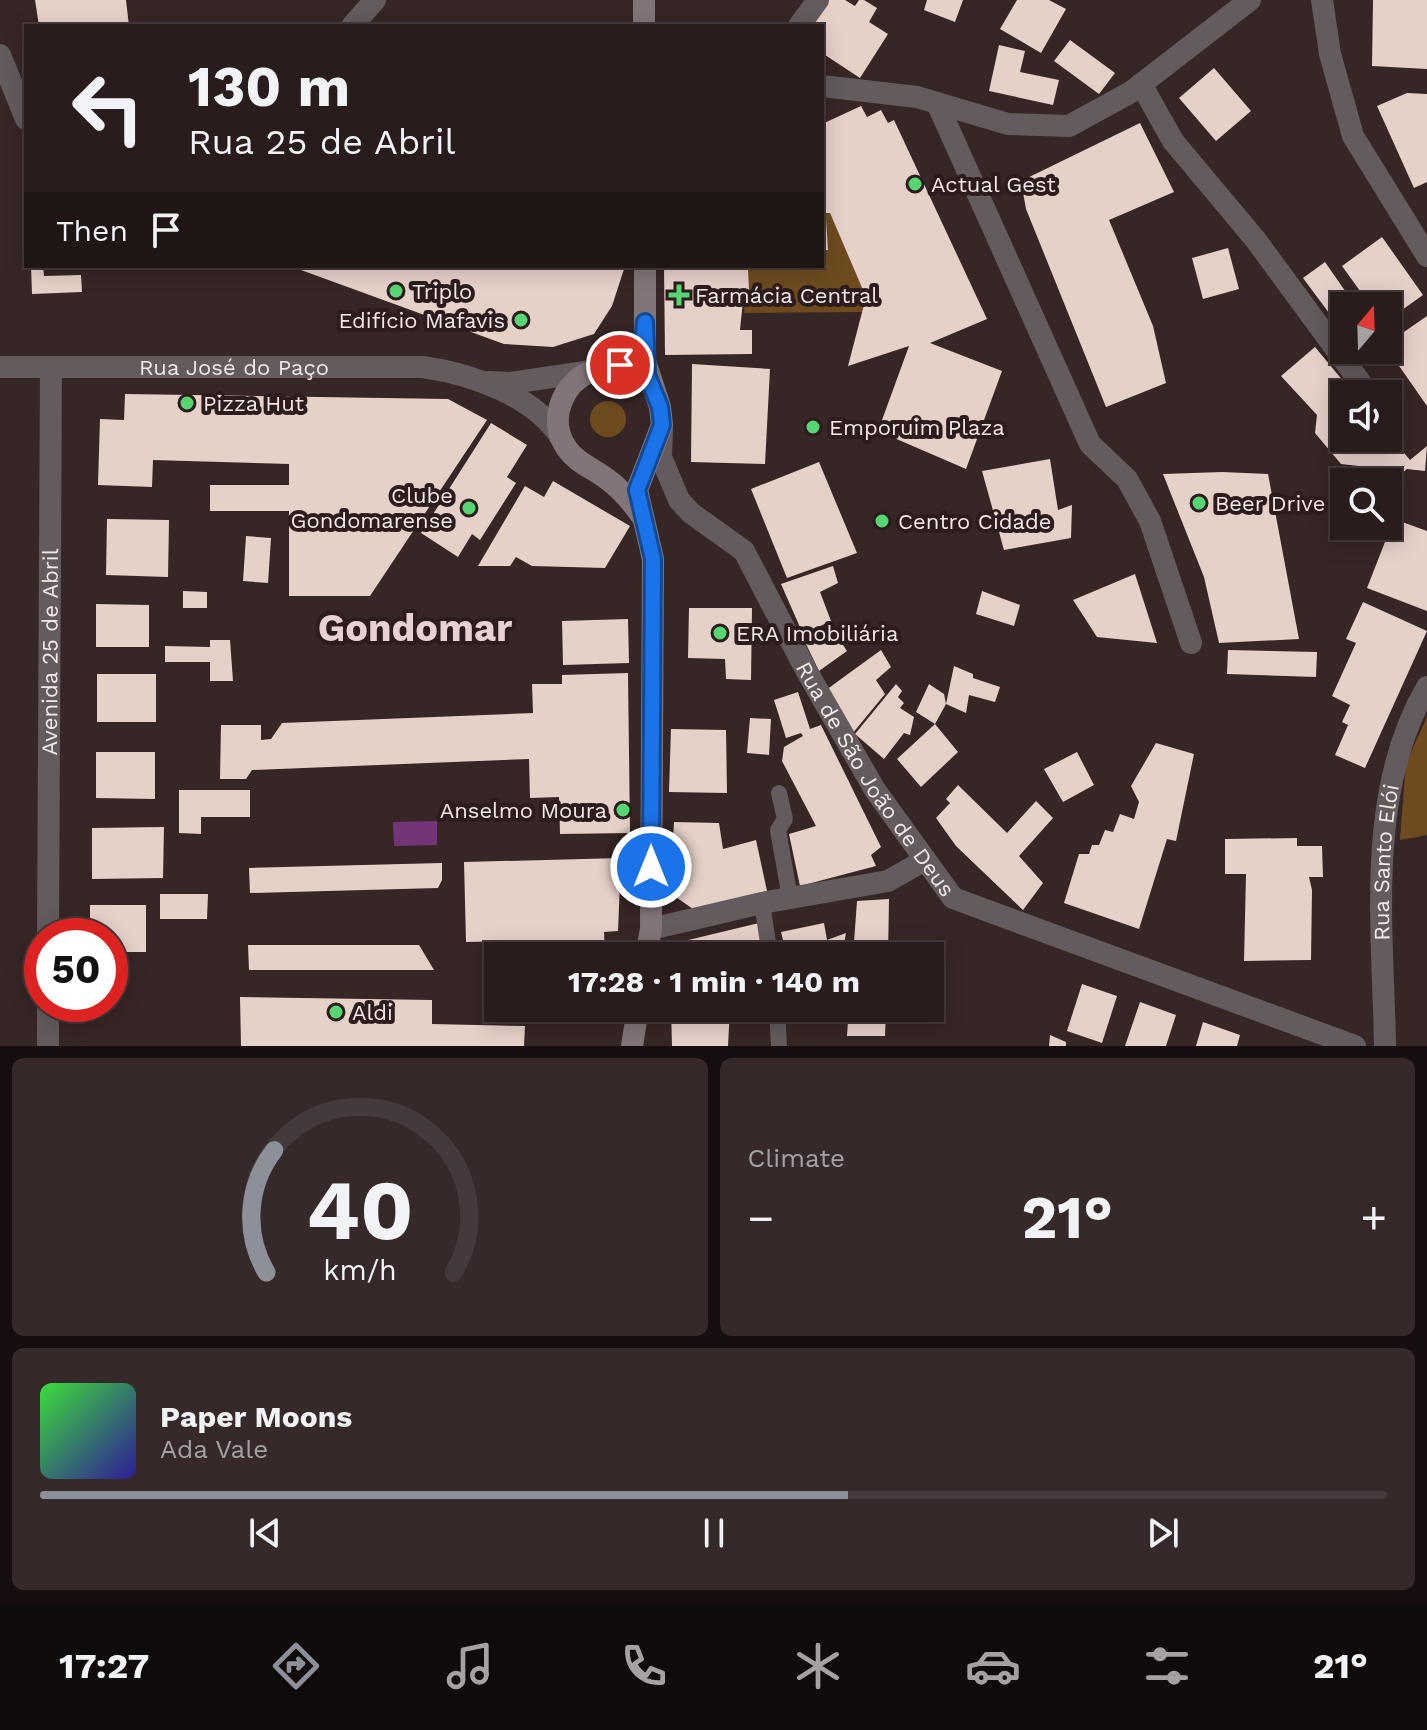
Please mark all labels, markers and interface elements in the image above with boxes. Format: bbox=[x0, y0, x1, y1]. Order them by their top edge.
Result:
text: 130 m bbox=[188, 54, 350, 120]
icon: left bbox=[56, 56, 160, 160]
text: Rua 25 de Abril bbox=[188, 121, 456, 163]
place label: Actual Gest bbox=[931, 172, 1056, 197]
marker: Actual Gest bbox=[906, 175, 924, 193]
icon: arrive bbox=[144, 208, 188, 252]
text: Then bbox=[56, 213, 128, 248]
place label: Triplo bbox=[412, 279, 472, 304]
marker: Triplo bbox=[387, 282, 405, 300]
place label: Farmácia Central bbox=[695, 283, 878, 308]
marker: Farmácia Central bbox=[670, 286, 688, 304]
north arrow bbox=[1330, 292, 1402, 364]
map controls bbox=[1330, 292, 1402, 540]
place label: Edifício Mafavis bbox=[338, 308, 505, 333]
marker: Edifício Mafavis bbox=[512, 311, 530, 329]
pin bbox=[586, 331, 654, 399]
icon: arrive bbox=[598, 343, 642, 387]
street label: Rua José do Paço bbox=[139, 355, 329, 380]
button: sound bbox=[1330, 380, 1402, 452]
place label: Pizza Hut bbox=[203, 391, 304, 416]
marker: Pizza Hut bbox=[178, 394, 196, 412]
place label: Emporuim Plaza bbox=[829, 415, 1005, 440]
marker: Emporuim Plaza bbox=[804, 418, 822, 436]
button: search bbox=[1330, 468, 1402, 540]
place label: Clube Gondomarense bbox=[291, 483, 453, 533]
place label: Beer Drive bbox=[1215, 491, 1325, 516]
marker: Beer Drive bbox=[1190, 494, 1208, 512]
marker: Clube Gondomarense bbox=[460, 499, 478, 517]
place label: Centro Cidade bbox=[898, 509, 1051, 534]
marker: Centro Cidade bbox=[873, 512, 891, 530]
street label: Avenida 25 de Abril bbox=[37, 548, 63, 756]
district label: Gondomar bbox=[318, 606, 513, 650]
place label: ERA Imobiliária bbox=[736, 621, 898, 646]
marker: ERA Imobiliária bbox=[711, 624, 729, 642]
street label: Rua de São João de Deus bbox=[791, 657, 960, 901]
street label: Rua Santo Elói bbox=[1369, 782, 1404, 941]
place label: Anselmo Moura bbox=[440, 798, 607, 823]
marker: Anselmo Moura bbox=[614, 801, 632, 819]
position arrow bbox=[609, 825, 693, 909]
speed limit sign: 50 bbox=[24, 918, 128, 1022]
text: 17:28 · 1 min · 140 m bbox=[568, 964, 860, 999]
place label: Aldi bbox=[352, 1000, 393, 1025]
marker: Aldi bbox=[327, 1003, 345, 1021]
text: Climate bbox=[748, 1143, 845, 1173]
text: 40 bbox=[306, 1162, 413, 1259]
text: 21° bbox=[1022, 1182, 1113, 1253]
text: − bbox=[748, 1192, 774, 1244]
text: + bbox=[1360, 1192, 1387, 1244]
text: km/h bbox=[323, 1253, 397, 1287]
text: Paper Moons bbox=[160, 1399, 352, 1434]
text: Ada Vale bbox=[160, 1434, 268, 1464]
icon: previous bbox=[243, 1511, 287, 1555]
icon: pause bbox=[692, 1511, 736, 1555]
icon: next bbox=[1141, 1511, 1185, 1555]
icon: directions bbox=[268, 1638, 324, 1694]
icon: music bbox=[442, 1638, 498, 1694]
icon: phone bbox=[616, 1638, 672, 1694]
icon: climate bbox=[790, 1638, 846, 1694]
icon: car bbox=[965, 1638, 1021, 1694]
icon: filters bbox=[1139, 1638, 1195, 1694]
text: 17:27 bbox=[59, 1645, 149, 1687]
text: 21° bbox=[1313, 1645, 1368, 1687]

